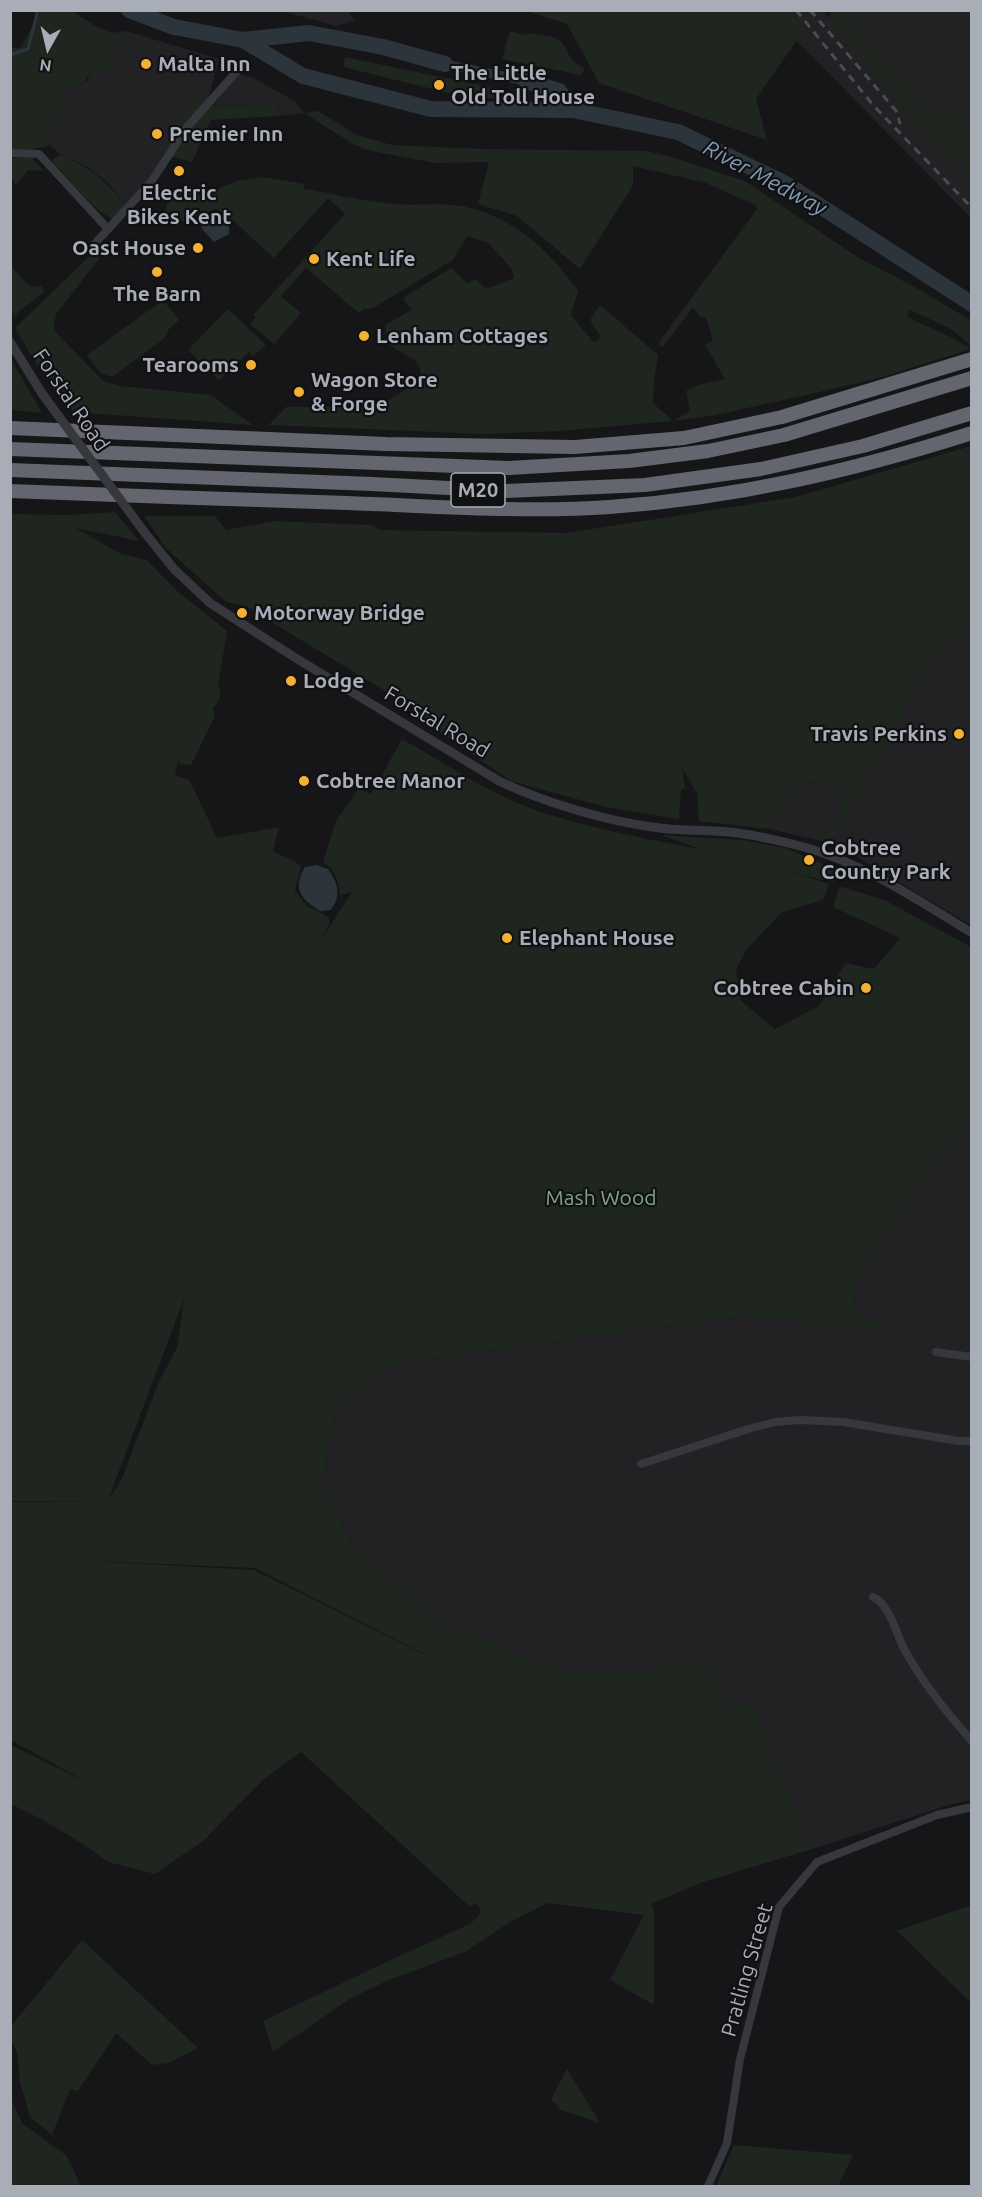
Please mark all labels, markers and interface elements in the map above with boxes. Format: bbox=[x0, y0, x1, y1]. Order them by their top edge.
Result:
north arrow bbox=[18, 18, 78, 78]
place label: Malta Inn bbox=[158, 51, 250, 77]
text: N bbox=[38, 56, 53, 76]
marker: Malta Inn bbox=[139, 57, 153, 71]
place label: The Little Old Toll House bbox=[451, 60, 595, 110]
marker: The Little Old Toll House bbox=[432, 78, 446, 92]
place label: Premier Inn bbox=[169, 121, 283, 147]
marker: Premier Inn bbox=[150, 127, 164, 141]
water label: River Medway bbox=[699, 135, 831, 221]
marker: Electric Bikes Kent bbox=[172, 164, 186, 178]
place label: Electric Bikes Kent bbox=[127, 180, 231, 230]
place label: Oast House bbox=[72, 235, 186, 261]
marker: Oast House bbox=[191, 241, 205, 255]
place label: Kent Life bbox=[326, 246, 416, 272]
marker: Kent Life bbox=[307, 252, 321, 266]
marker: The Barn bbox=[150, 265, 164, 279]
place label: The Barn bbox=[113, 281, 201, 307]
place label: Lenham Cottages bbox=[376, 323, 548, 349]
marker: Lenham Cottages bbox=[357, 329, 371, 343]
street label: Forstal Road bbox=[28, 344, 114, 456]
place label: Tearooms bbox=[143, 352, 239, 378]
marker: Tearooms bbox=[244, 358, 258, 372]
place label: Wagon Store & Forge bbox=[311, 367, 438, 417]
marker: Wagon Store & Forge bbox=[292, 385, 306, 399]
road number: M20 bbox=[451, 473, 505, 507]
place label: Motorway Bridge bbox=[254, 600, 425, 626]
marker: Motorway Bridge bbox=[235, 606, 249, 620]
place label: Lodge bbox=[303, 668, 364, 694]
marker: Lodge bbox=[284, 674, 298, 688]
street label: Forstal Road bbox=[380, 681, 494, 763]
place label: Travis Perkins bbox=[811, 721, 947, 747]
marker: Travis Perkins bbox=[952, 727, 966, 741]
place label: Cobtree Manor bbox=[316, 768, 465, 794]
marker: Cobtree Manor bbox=[297, 774, 311, 788]
place label: Cobtree Country Park bbox=[821, 835, 951, 885]
marker: Cobtree Country Park bbox=[802, 853, 816, 867]
place label: Elephant House bbox=[519, 925, 675, 951]
marker: Elephant House bbox=[500, 931, 514, 945]
place label: Cobtree Cabin bbox=[713, 975, 854, 1001]
marker: Cobtree Cabin bbox=[859, 981, 873, 995]
park label: Mash Wood bbox=[546, 1185, 656, 1211]
street label: Pratling Street bbox=[716, 1900, 778, 2040]

